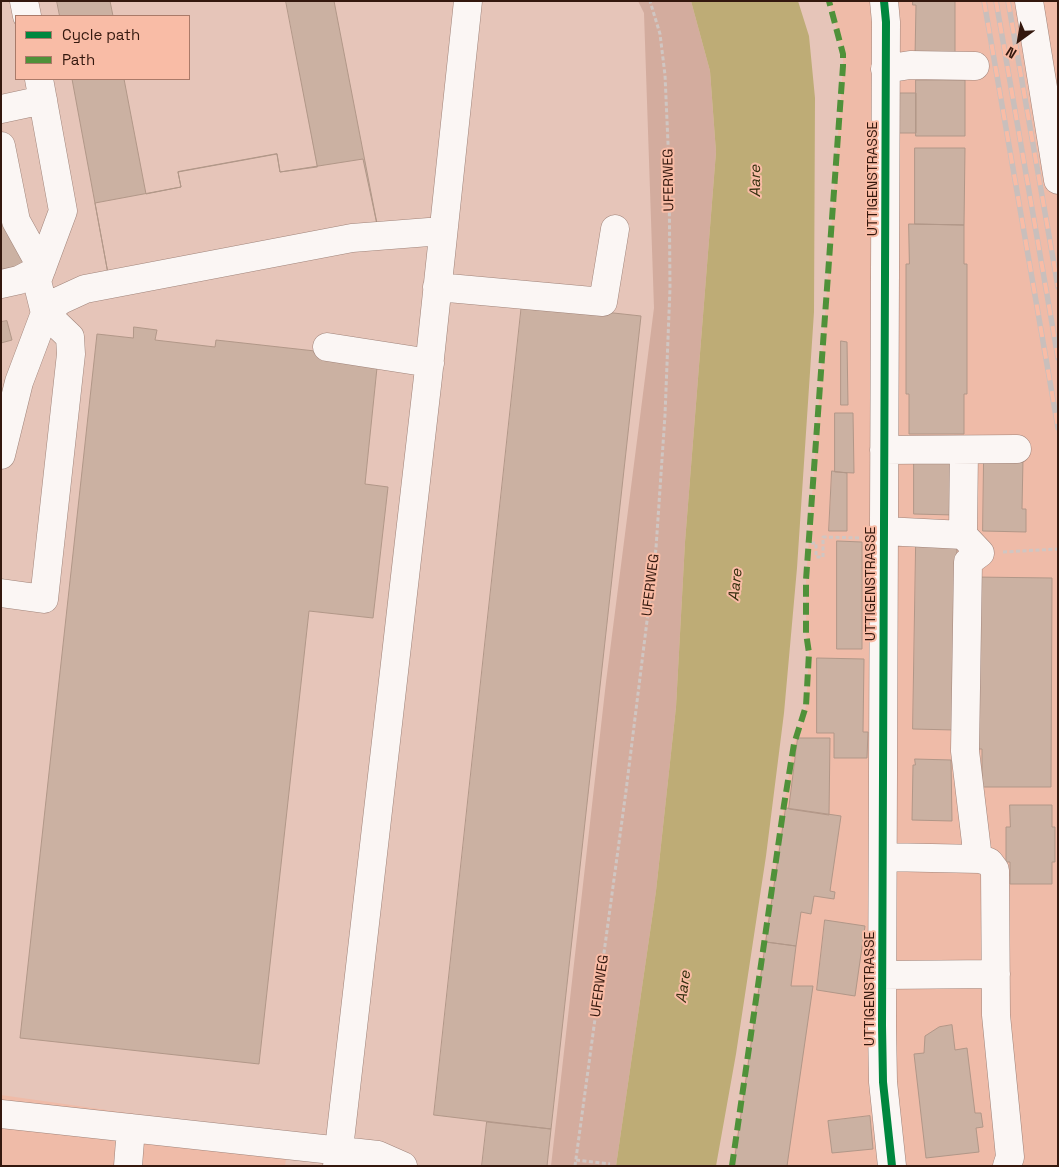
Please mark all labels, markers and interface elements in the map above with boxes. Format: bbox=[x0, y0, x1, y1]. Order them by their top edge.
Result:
legend bbox=[15, 15, 190, 80]
north arrow bbox=[994, 15, 1044, 65]
text: Cycle path bbox=[62, 25, 140, 44]
text: N bbox=[1002, 43, 1020, 63]
text: Path bbox=[62, 50, 95, 69]
street label: UTTIGENSTRASSE bbox=[865, 122, 881, 236]
street label: UFERWEG bbox=[660, 148, 678, 212]
water label: Aare bbox=[747, 165, 765, 197]
street label: UTTIGENSTRASSE bbox=[863, 527, 879, 641]
street label: UFERWEG bbox=[639, 553, 663, 617]
water label: Aare bbox=[725, 568, 747, 602]
street label: UTTIGENSTRASSE bbox=[862, 932, 878, 1046]
street label: UFERWEG bbox=[587, 954, 613, 1018]
water label: Aare bbox=[673, 970, 695, 1004]

